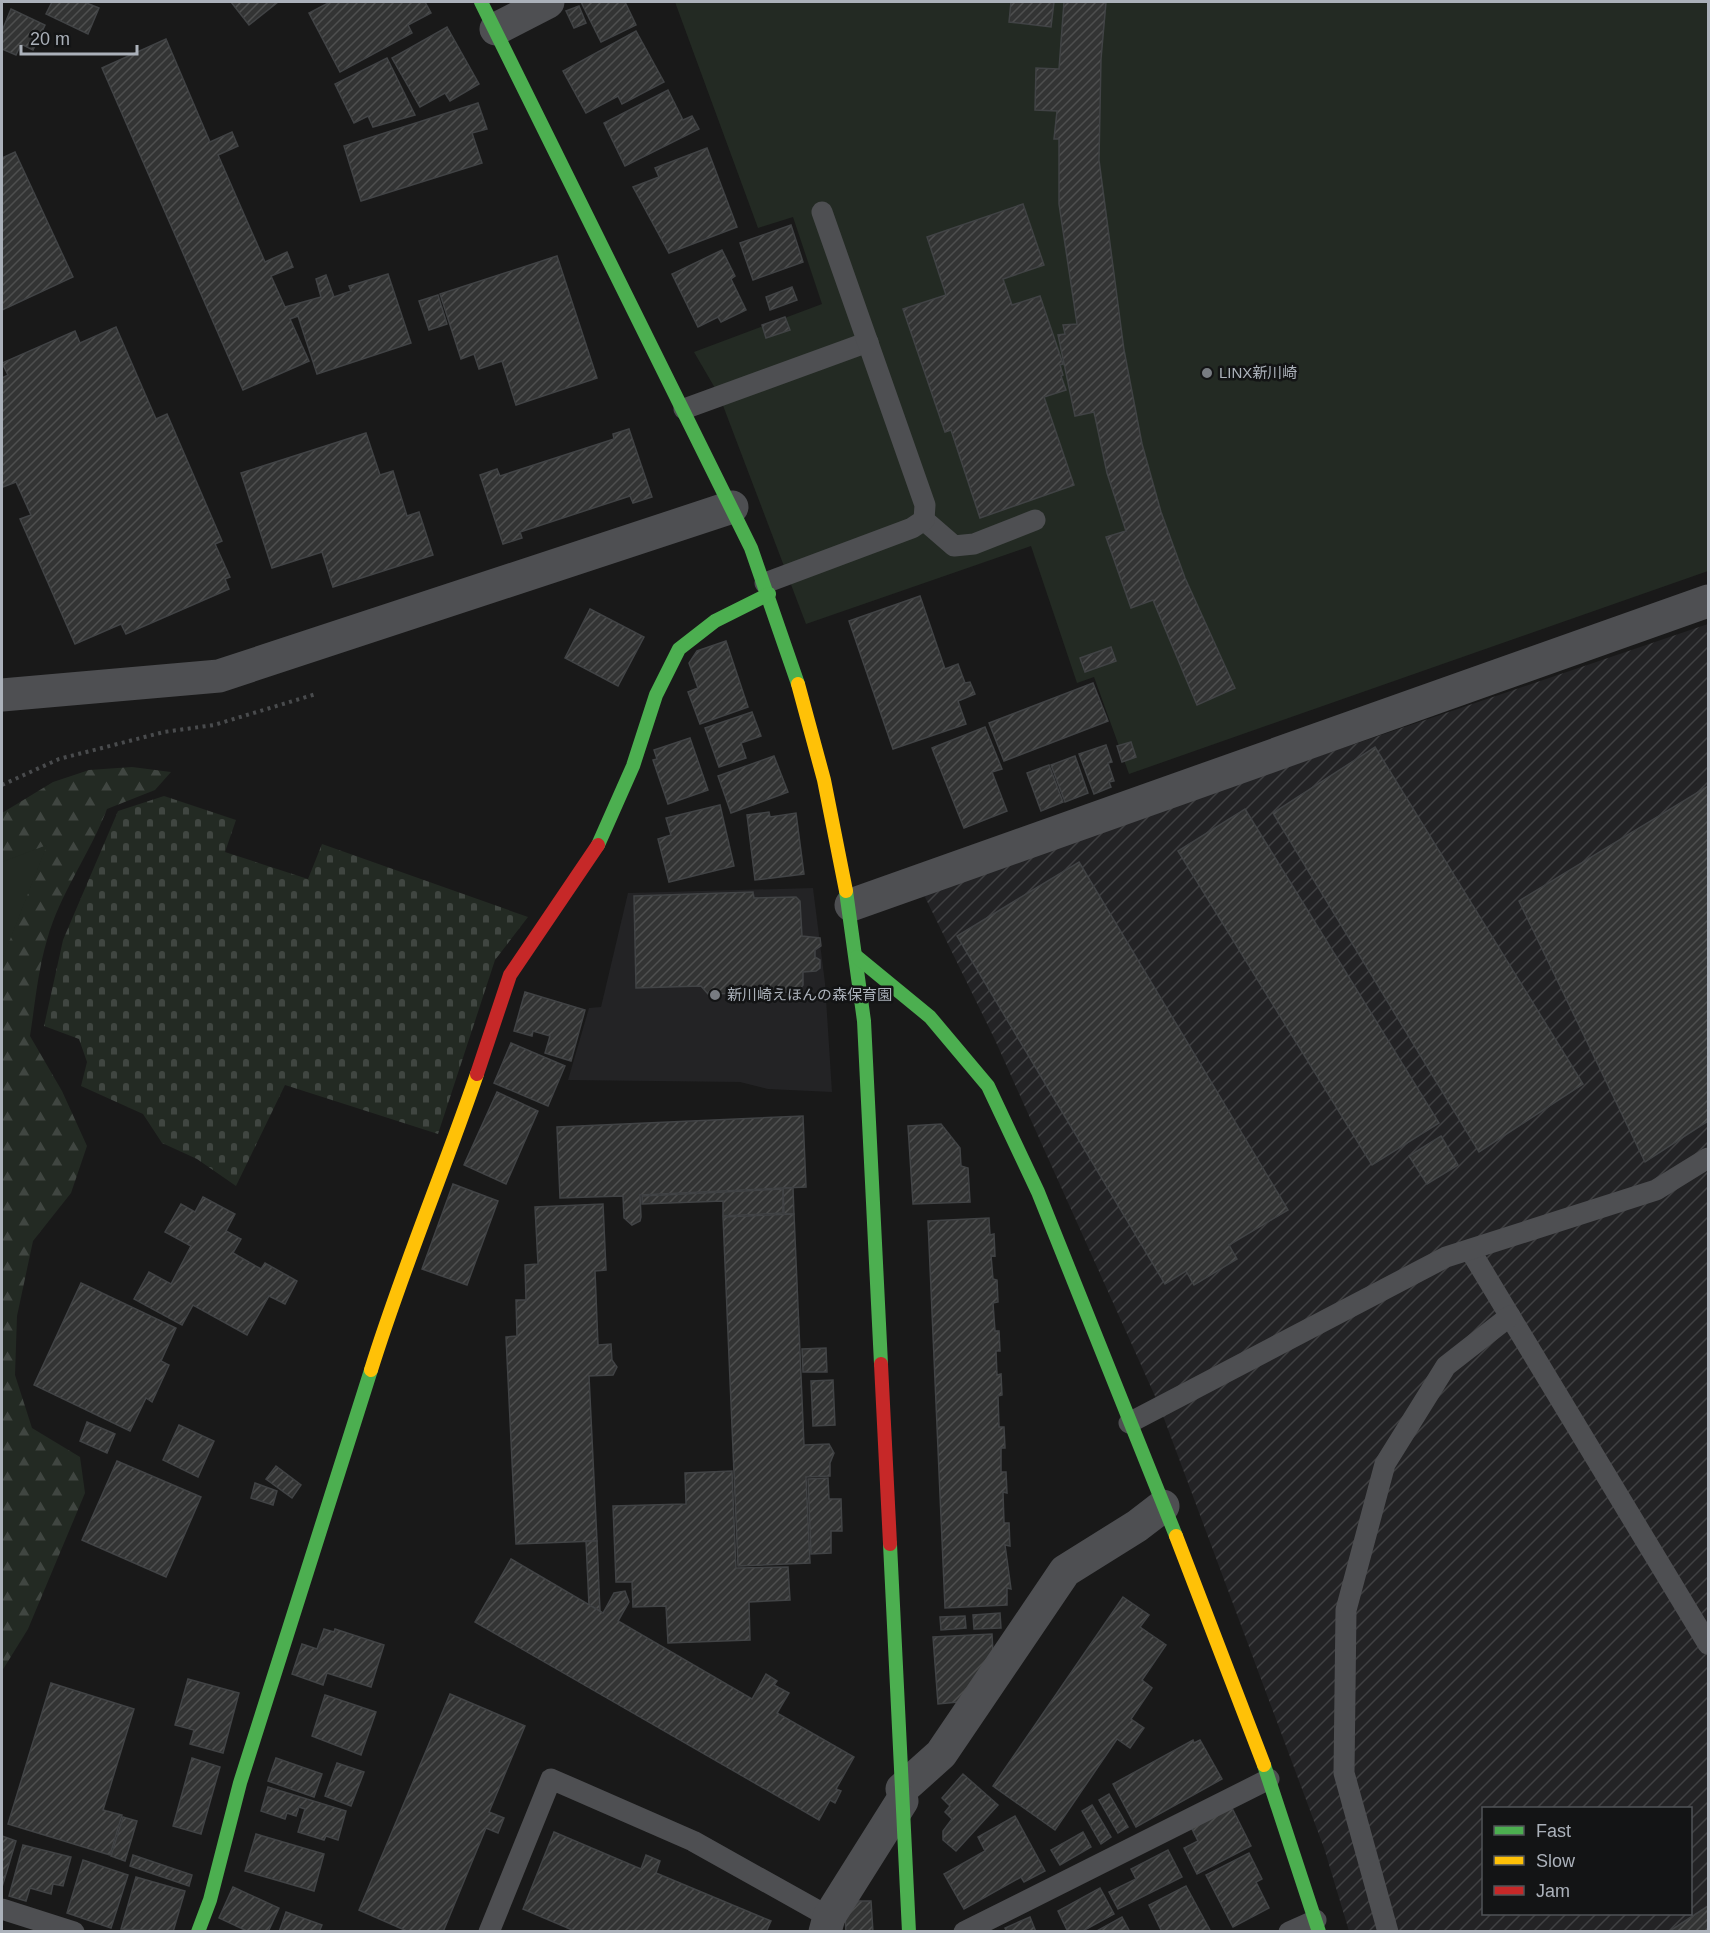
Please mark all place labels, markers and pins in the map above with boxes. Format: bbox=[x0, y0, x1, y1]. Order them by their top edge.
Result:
place label: LINX新川崎 bbox=[1219, 364, 1297, 381]
marker: LINX新川崎 bbox=[1200, 366, 1214, 380]
place label: 新川崎えほんの森保育園 bbox=[727, 986, 892, 1003]
marker: 新川崎えほんの森保育園 bbox=[708, 988, 722, 1002]

